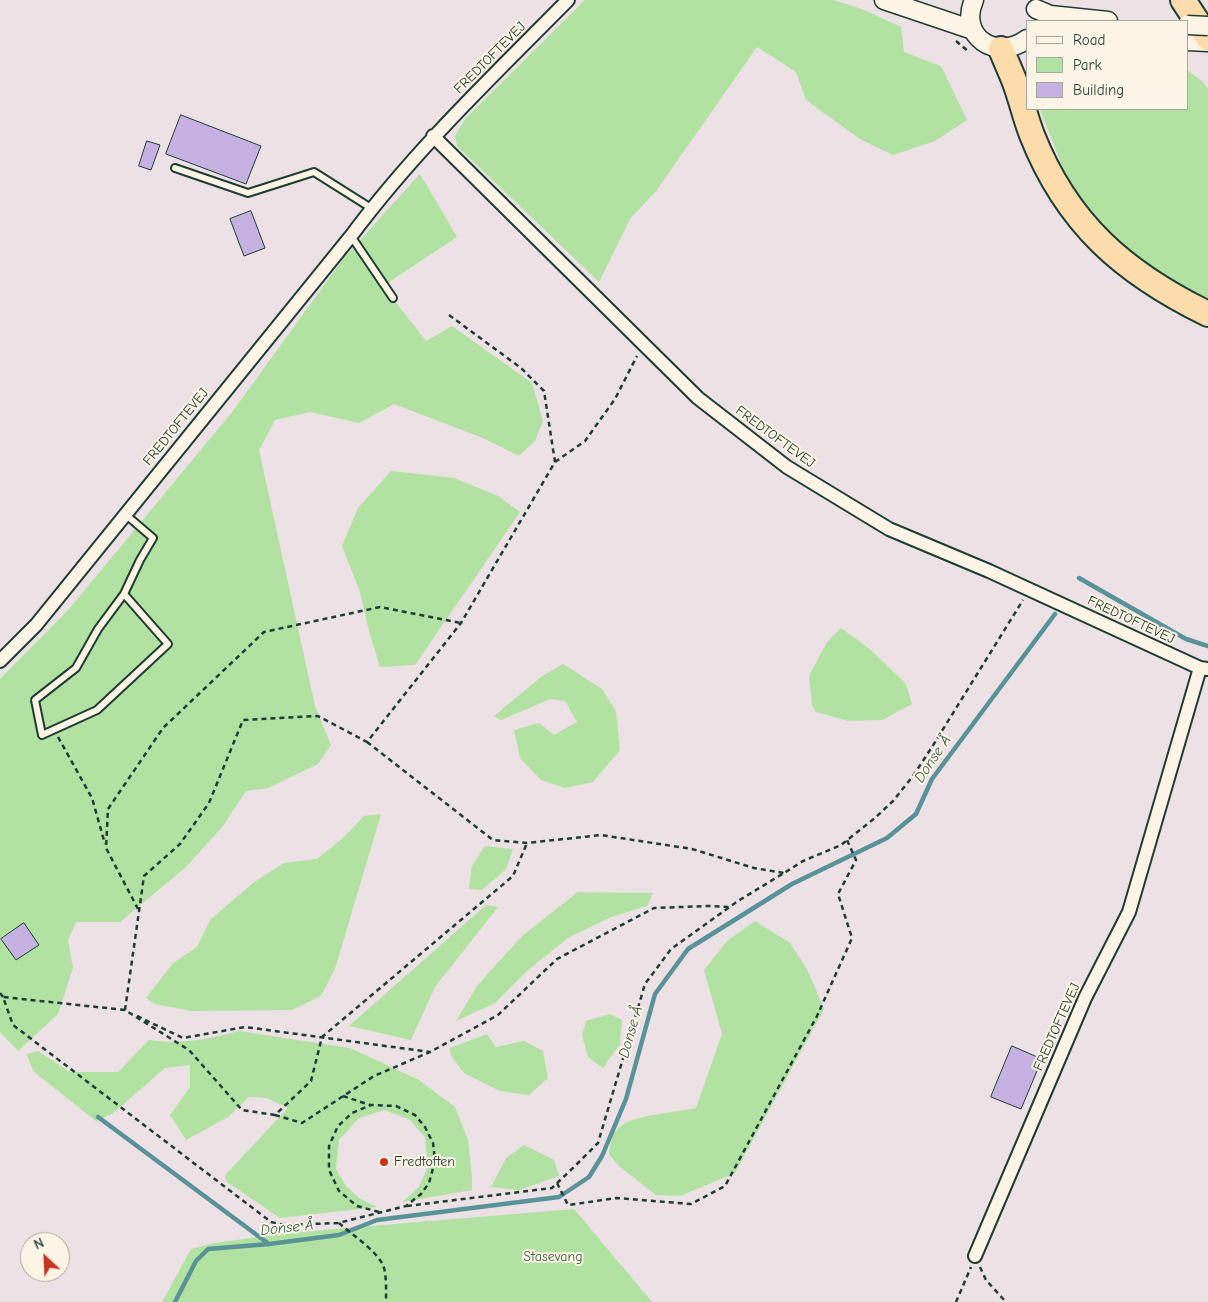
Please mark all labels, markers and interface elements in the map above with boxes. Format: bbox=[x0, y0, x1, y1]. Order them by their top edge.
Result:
street label: FREDTOFTEVEJ bbox=[451, 19, 529, 97]
legend bbox=[1026, 20, 1188, 110]
text: Road bbox=[1073, 31, 1105, 49]
text: Park bbox=[1073, 56, 1102, 74]
text: Building bbox=[1073, 81, 1124, 99]
street label: FREDTOFTEVEJ bbox=[140, 385, 212, 469]
street label: FREDTOFTEVEJ bbox=[732, 402, 818, 472]
street label: FREDTOFTEVEJ bbox=[1085, 592, 1177, 648]
water label: Donse Å bbox=[911, 732, 955, 786]
street label: FREDTOFTEVEJ bbox=[1030, 980, 1084, 1074]
water label: Donse Å bbox=[615, 1004, 647, 1060]
place label: Fredtoften bbox=[394, 1154, 455, 1170]
marker: Fredtoften bbox=[378, 1156, 390, 1168]
water label: Donse Å bbox=[260, 1216, 314, 1240]
north arrow bbox=[20, 1232, 70, 1282]
text: N bbox=[31, 1234, 47, 1253]
park label: Stasevang bbox=[523, 1249, 583, 1265]

